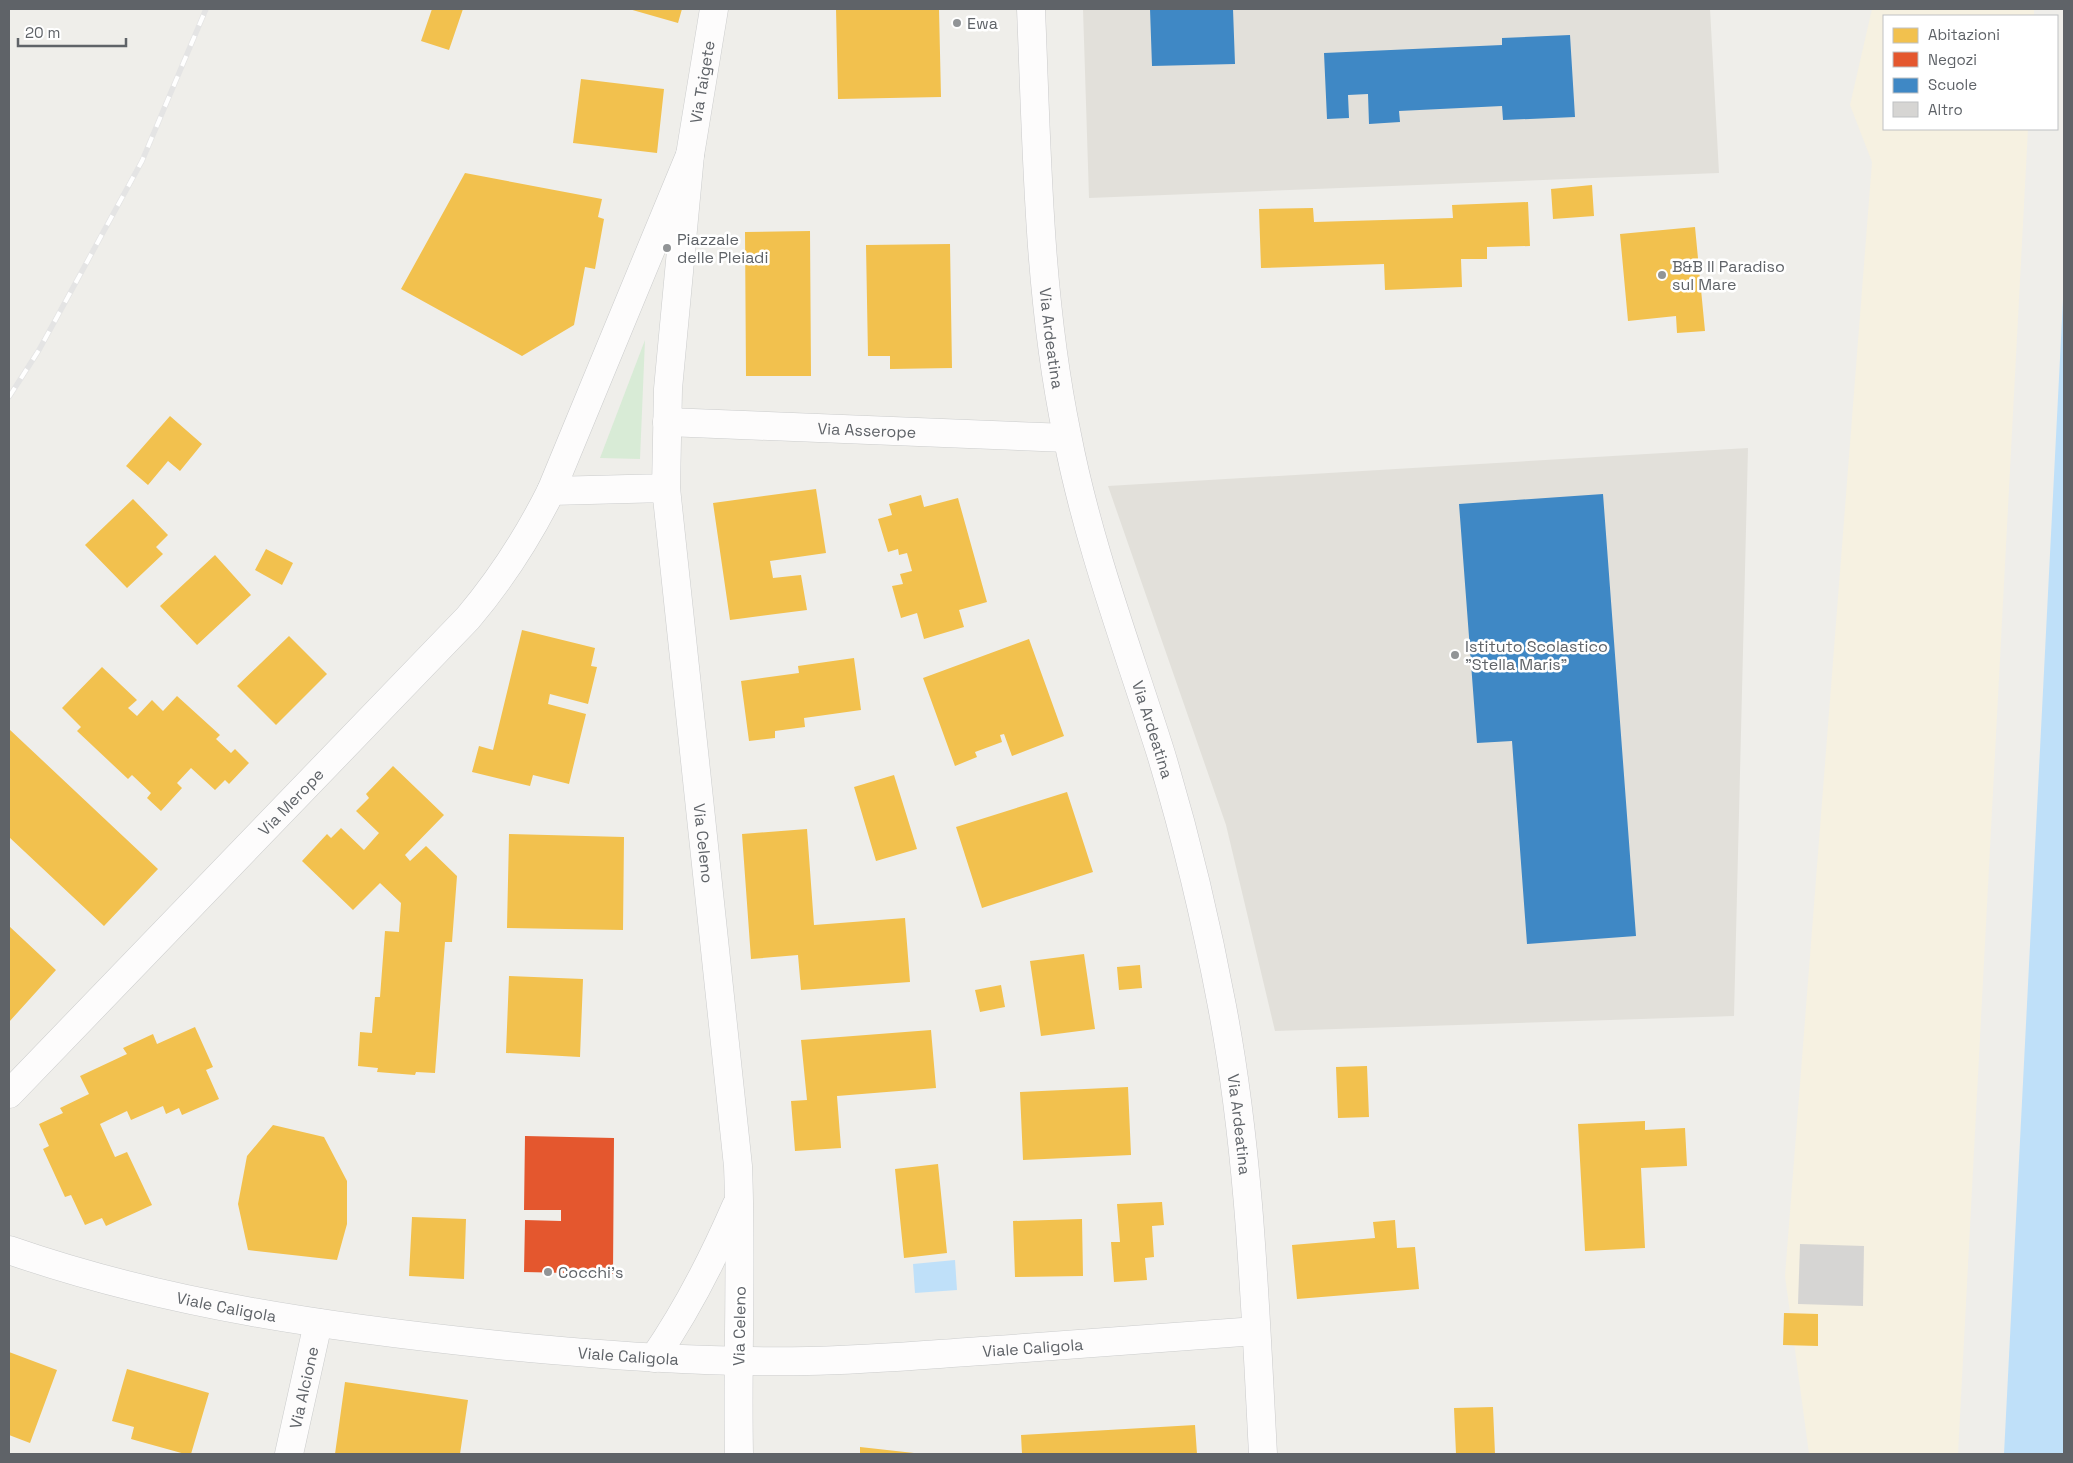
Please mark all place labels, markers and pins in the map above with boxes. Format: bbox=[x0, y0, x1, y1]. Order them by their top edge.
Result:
place label: Ewa bbox=[967, 13, 998, 34]
marker: Ewa bbox=[951, 17, 963, 29]
place label: Piazzale delle Pleiadi bbox=[677, 229, 768, 268]
marker: Piazzale delle Pleiadi bbox=[661, 242, 673, 254]
place label: B&B Il Paradiso sul Mare bbox=[1672, 256, 1785, 295]
marker: B&B Il Paradiso sul Mare bbox=[1656, 269, 1668, 281]
place label: Istituto Scolastico "Stella Maris" bbox=[1465, 636, 1608, 675]
marker: Istituto Scolastico "Stella Maris" bbox=[1449, 649, 1461, 661]
place label: Cocchi’s bbox=[558, 1262, 623, 1283]
marker: Cocchi’s bbox=[542, 1266, 554, 1278]

